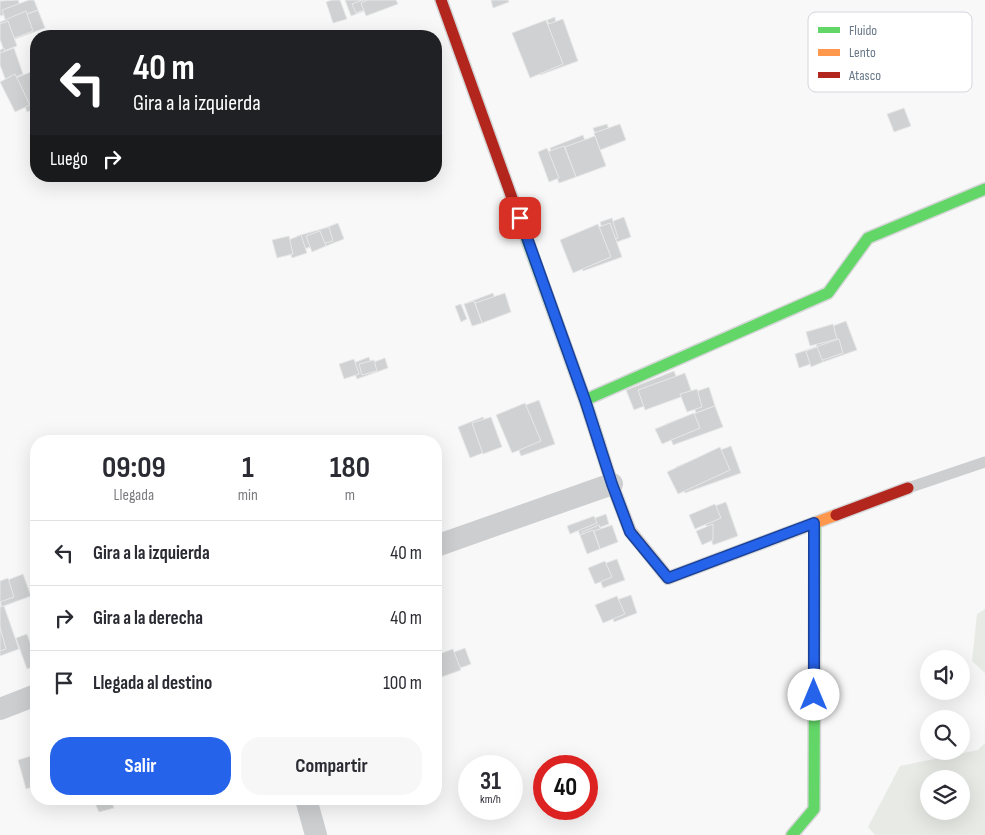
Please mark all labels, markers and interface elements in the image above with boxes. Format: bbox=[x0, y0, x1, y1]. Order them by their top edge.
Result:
legend bbox=[808, 12, 972, 92]
text: Fluido bbox=[849, 22, 877, 39]
text: Lento bbox=[849, 44, 876, 61]
text: 40 m bbox=[133, 47, 195, 90]
icon: left bbox=[50, 50, 115, 115]
text: Atasco bbox=[848, 67, 881, 84]
text: Gira a la izquierda bbox=[133, 90, 261, 117]
icon: right bbox=[98, 145, 126, 173]
text: Luego bbox=[50, 148, 88, 171]
pin bbox=[499, 197, 541, 239]
icon: arrive bbox=[506, 204, 534, 232]
text: 09:09 bbox=[102, 450, 166, 486]
text: 1 bbox=[242, 450, 254, 486]
text: 180 bbox=[330, 450, 370, 486]
text: Llegada bbox=[114, 486, 154, 505]
text: min bbox=[238, 486, 258, 505]
text: m bbox=[345, 486, 355, 505]
icon: left bbox=[50, 539, 78, 567]
text: Gira a la izquierda bbox=[93, 542, 210, 565]
text: 40 m bbox=[390, 542, 422, 565]
icon: right bbox=[50, 604, 78, 632]
text: Gira a la derecha bbox=[93, 607, 203, 630]
text: 40 m bbox=[390, 607, 422, 630]
map controls bbox=[920, 650, 970, 820]
button: sound bbox=[920, 650, 970, 700]
position arrow bbox=[787, 668, 839, 720]
icon: arrive bbox=[50, 669, 78, 697]
text: Llegada al destino bbox=[93, 672, 212, 695]
text: 100 m bbox=[383, 672, 422, 695]
button: search bbox=[920, 710, 970, 760]
button: Salir bbox=[50, 737, 231, 795]
button: Compartir bbox=[241, 737, 422, 795]
speed limit sign: 40 bbox=[533, 755, 598, 820]
text: 31 bbox=[480, 766, 501, 797]
button: layers bbox=[920, 770, 970, 820]
text: km/h bbox=[480, 792, 501, 807]

